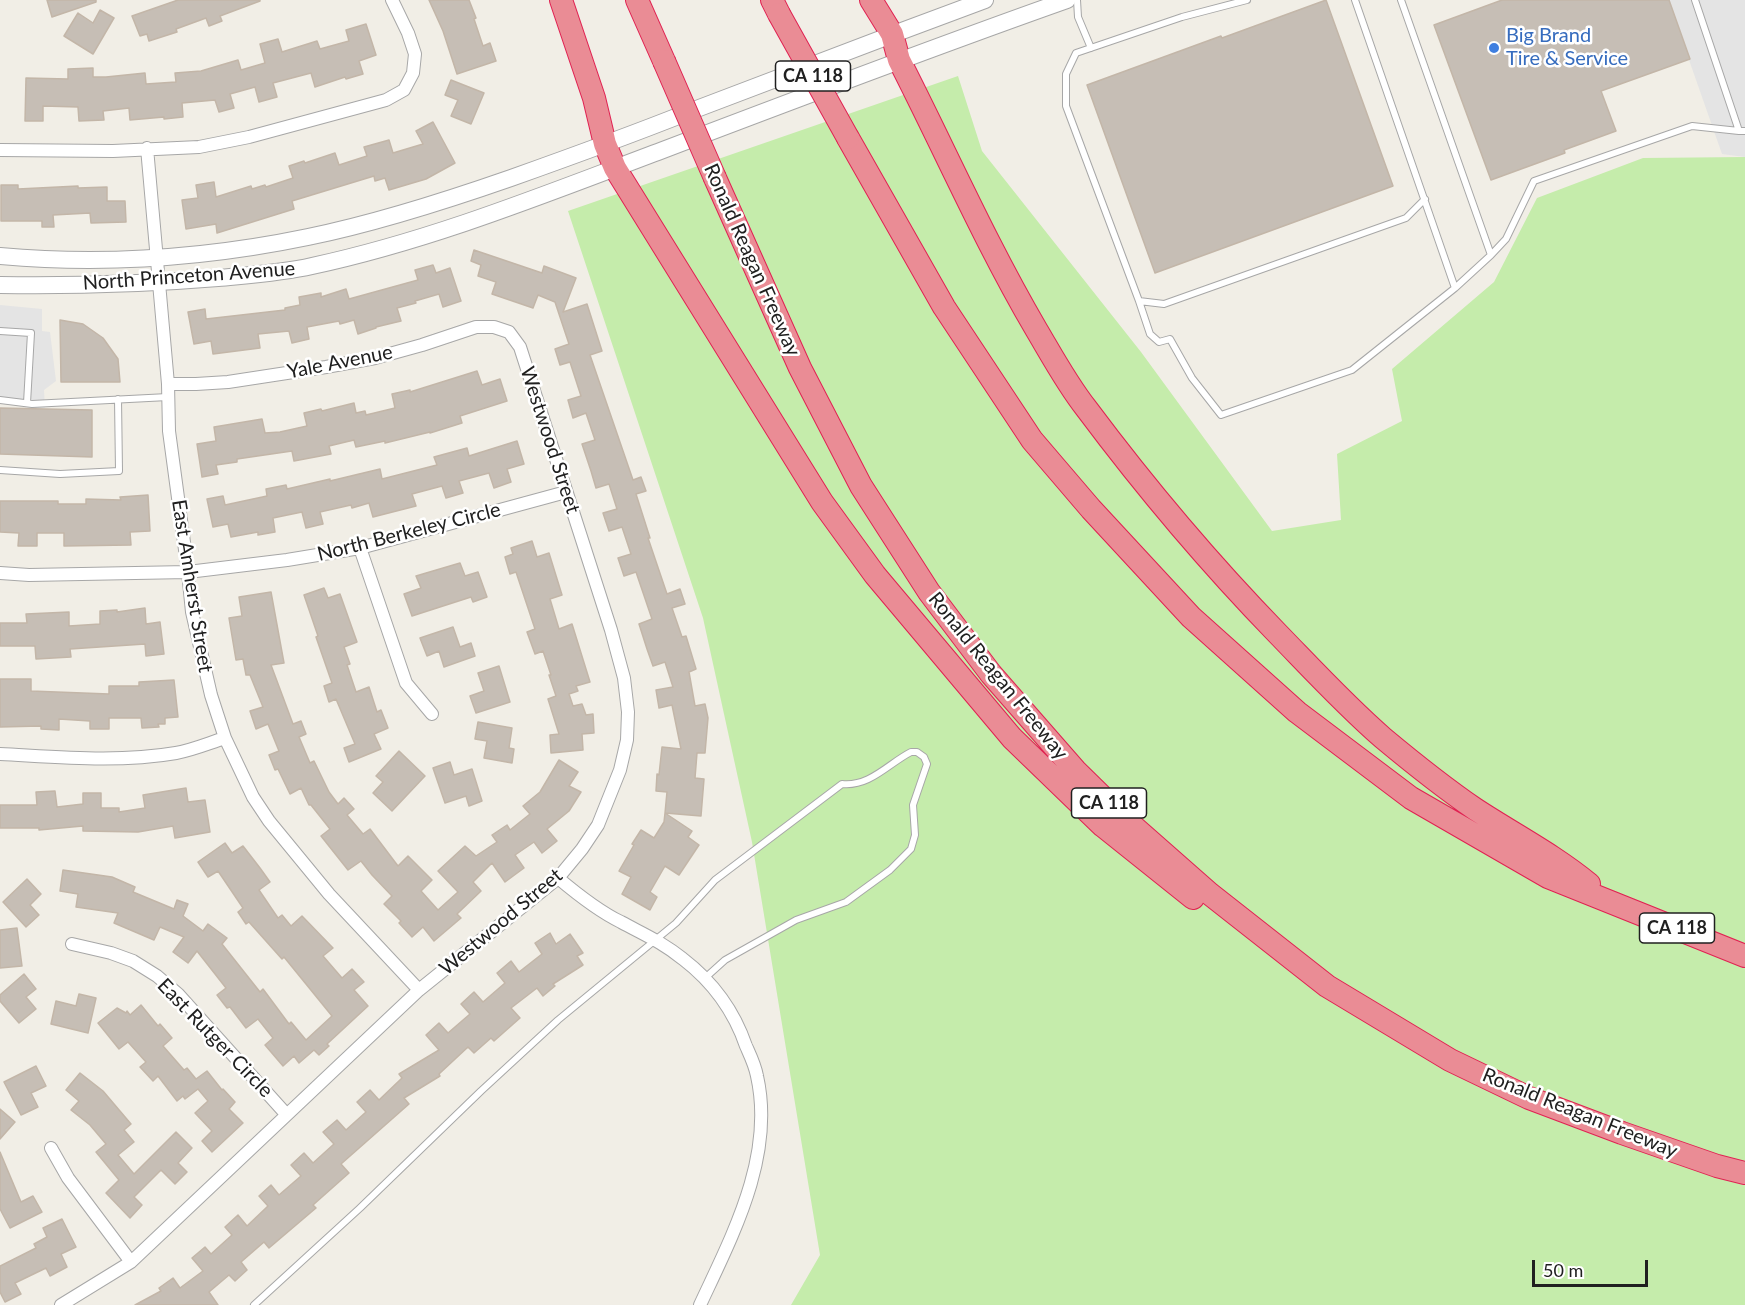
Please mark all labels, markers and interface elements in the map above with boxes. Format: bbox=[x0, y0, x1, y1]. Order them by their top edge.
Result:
place label: Big Brand Tire & Service bbox=[1506, 24, 1628, 71]
marker: Big Brand Tire & Service bbox=[1487, 41, 1501, 55]
road number: CA 118 bbox=[776, 61, 850, 91]
street label: Ronald Reagan Freeway bbox=[699, 160, 805, 360]
street label: North Princeton Avenue bbox=[82, 257, 296, 295]
street label: Yale Avenue bbox=[285, 340, 395, 384]
street label: Westwood Street bbox=[515, 363, 585, 517]
street label: East Amherst Street bbox=[166, 498, 218, 674]
street label: North Berkeley Circle bbox=[315, 498, 503, 566]
street label: Ronald Reagan Freeway bbox=[923, 588, 1073, 764]
road number: CA 118 bbox=[1072, 788, 1146, 818]
street label: Westwood Street bbox=[435, 864, 567, 980]
road number: CA 118 bbox=[1640, 913, 1714, 943]
street label: East Rutger Circle bbox=[152, 974, 278, 1102]
street label: Ronald Reagan Freeway bbox=[1479, 1063, 1681, 1163]
scale bar bbox=[1535, 1248, 1650, 1286]
text: 50 m bbox=[1543, 1259, 1583, 1281]

